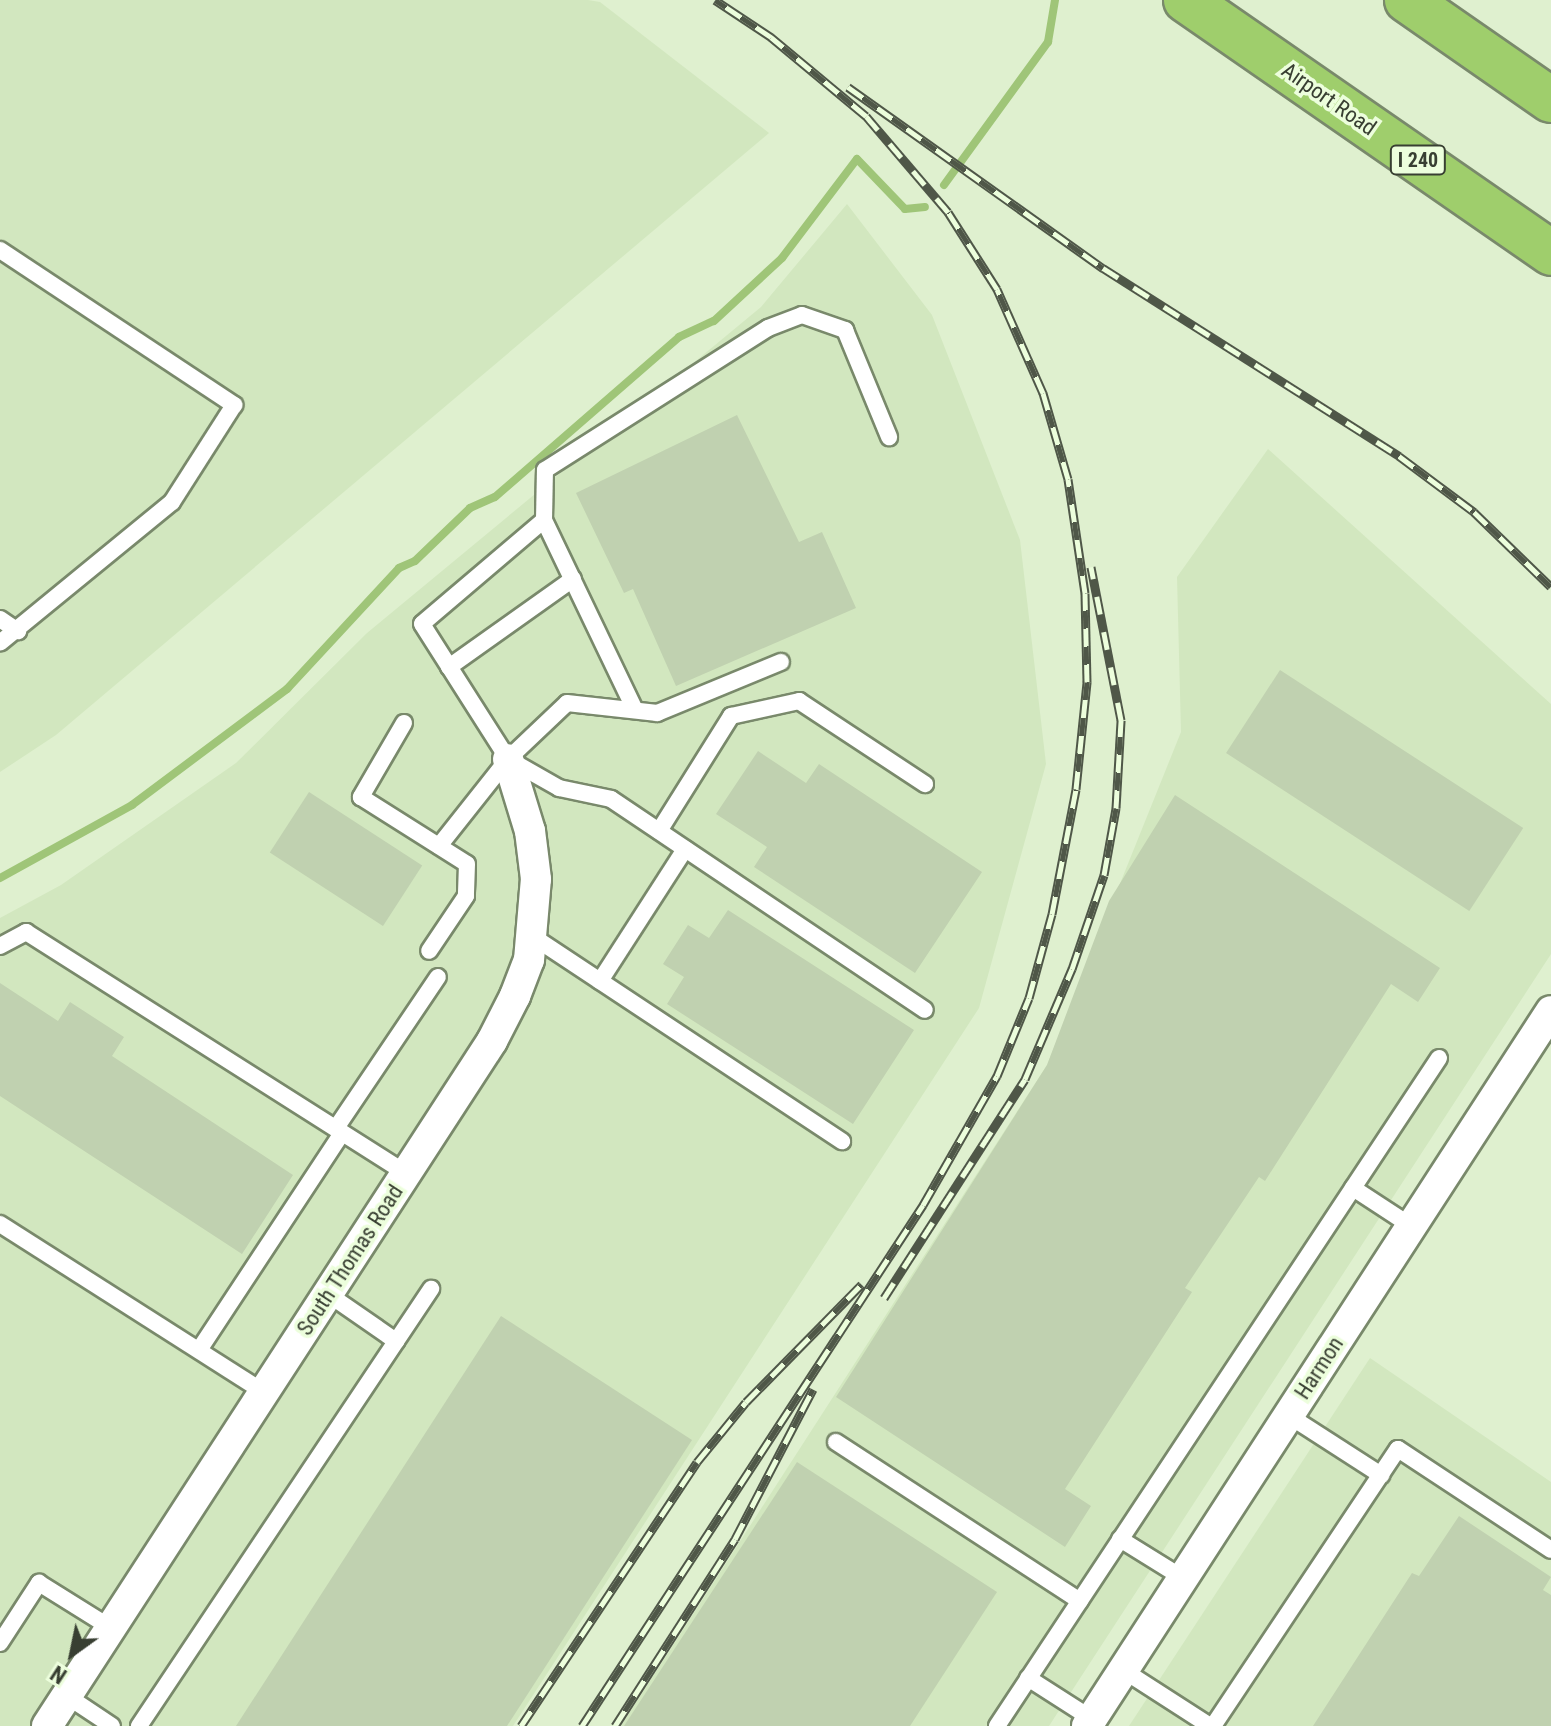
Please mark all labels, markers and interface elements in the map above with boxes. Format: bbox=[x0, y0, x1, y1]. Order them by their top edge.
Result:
street label: Airport Road bbox=[1277, 57, 1381, 141]
road number: I 240 bbox=[1388, 144, 1448, 176]
street label: South Thomas Road bbox=[291, 1180, 409, 1340]
street label: Harmon bbox=[1289, 1332, 1349, 1404]
north arrow bbox=[32, 1614, 112, 1694]
text: N bbox=[46, 1660, 71, 1689]

